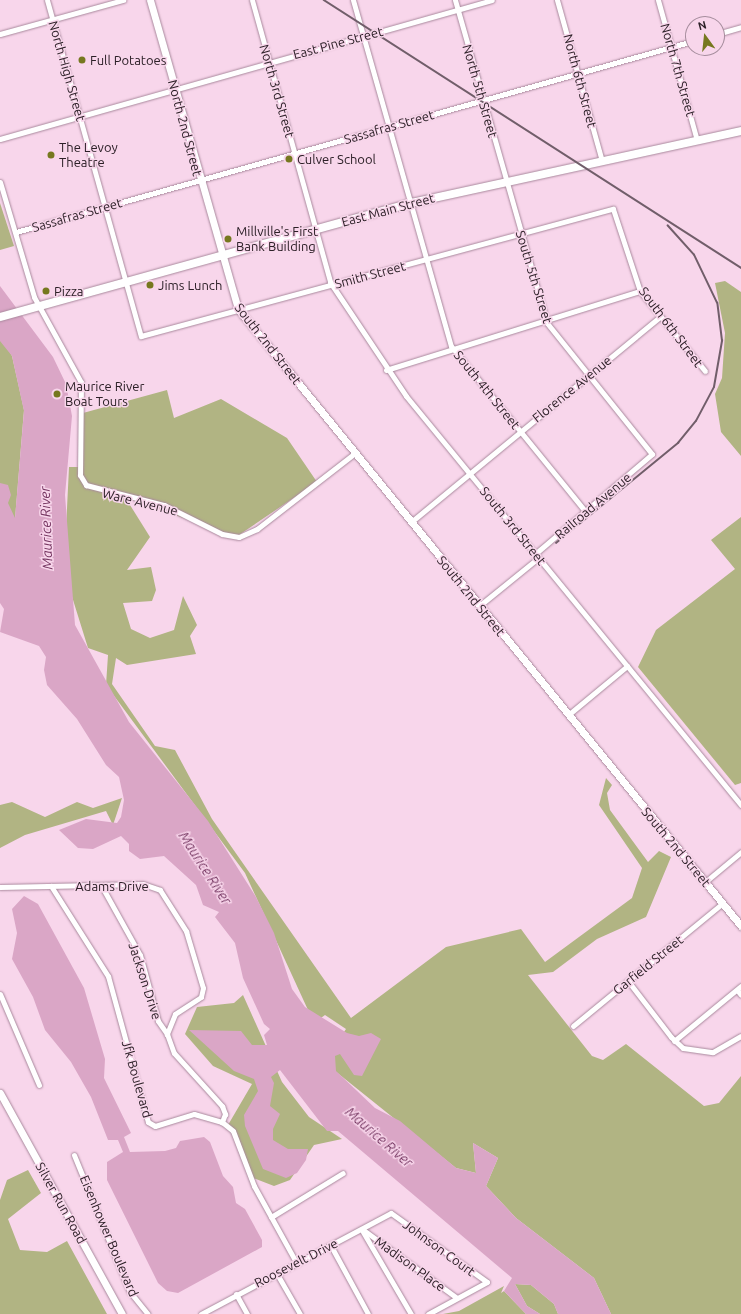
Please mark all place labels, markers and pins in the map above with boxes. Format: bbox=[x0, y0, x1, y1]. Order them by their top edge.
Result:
place label: Full Potatoes bbox=[90, 52, 166, 68]
marker: Full Potatoes bbox=[77, 55, 87, 65]
place label: The Levoy Theatre bbox=[59, 140, 118, 171]
marker: The Levoy Theatre bbox=[46, 150, 56, 160]
place label: Culver School bbox=[297, 151, 376, 167]
marker: Culver School bbox=[284, 154, 294, 164]
place label: Millville's First Bank Building bbox=[236, 224, 318, 255]
marker: Millville's First Bank Building bbox=[223, 234, 233, 244]
place label: Jims Lunch bbox=[158, 277, 222, 293]
marker: Jims Lunch bbox=[145, 280, 155, 290]
place label: Pizza bbox=[54, 283, 84, 299]
marker: Pizza bbox=[41, 286, 51, 296]
place label: Maurice River Boat Tours bbox=[65, 379, 144, 410]
marker: Maurice River Boat Tours bbox=[52, 389, 62, 399]

